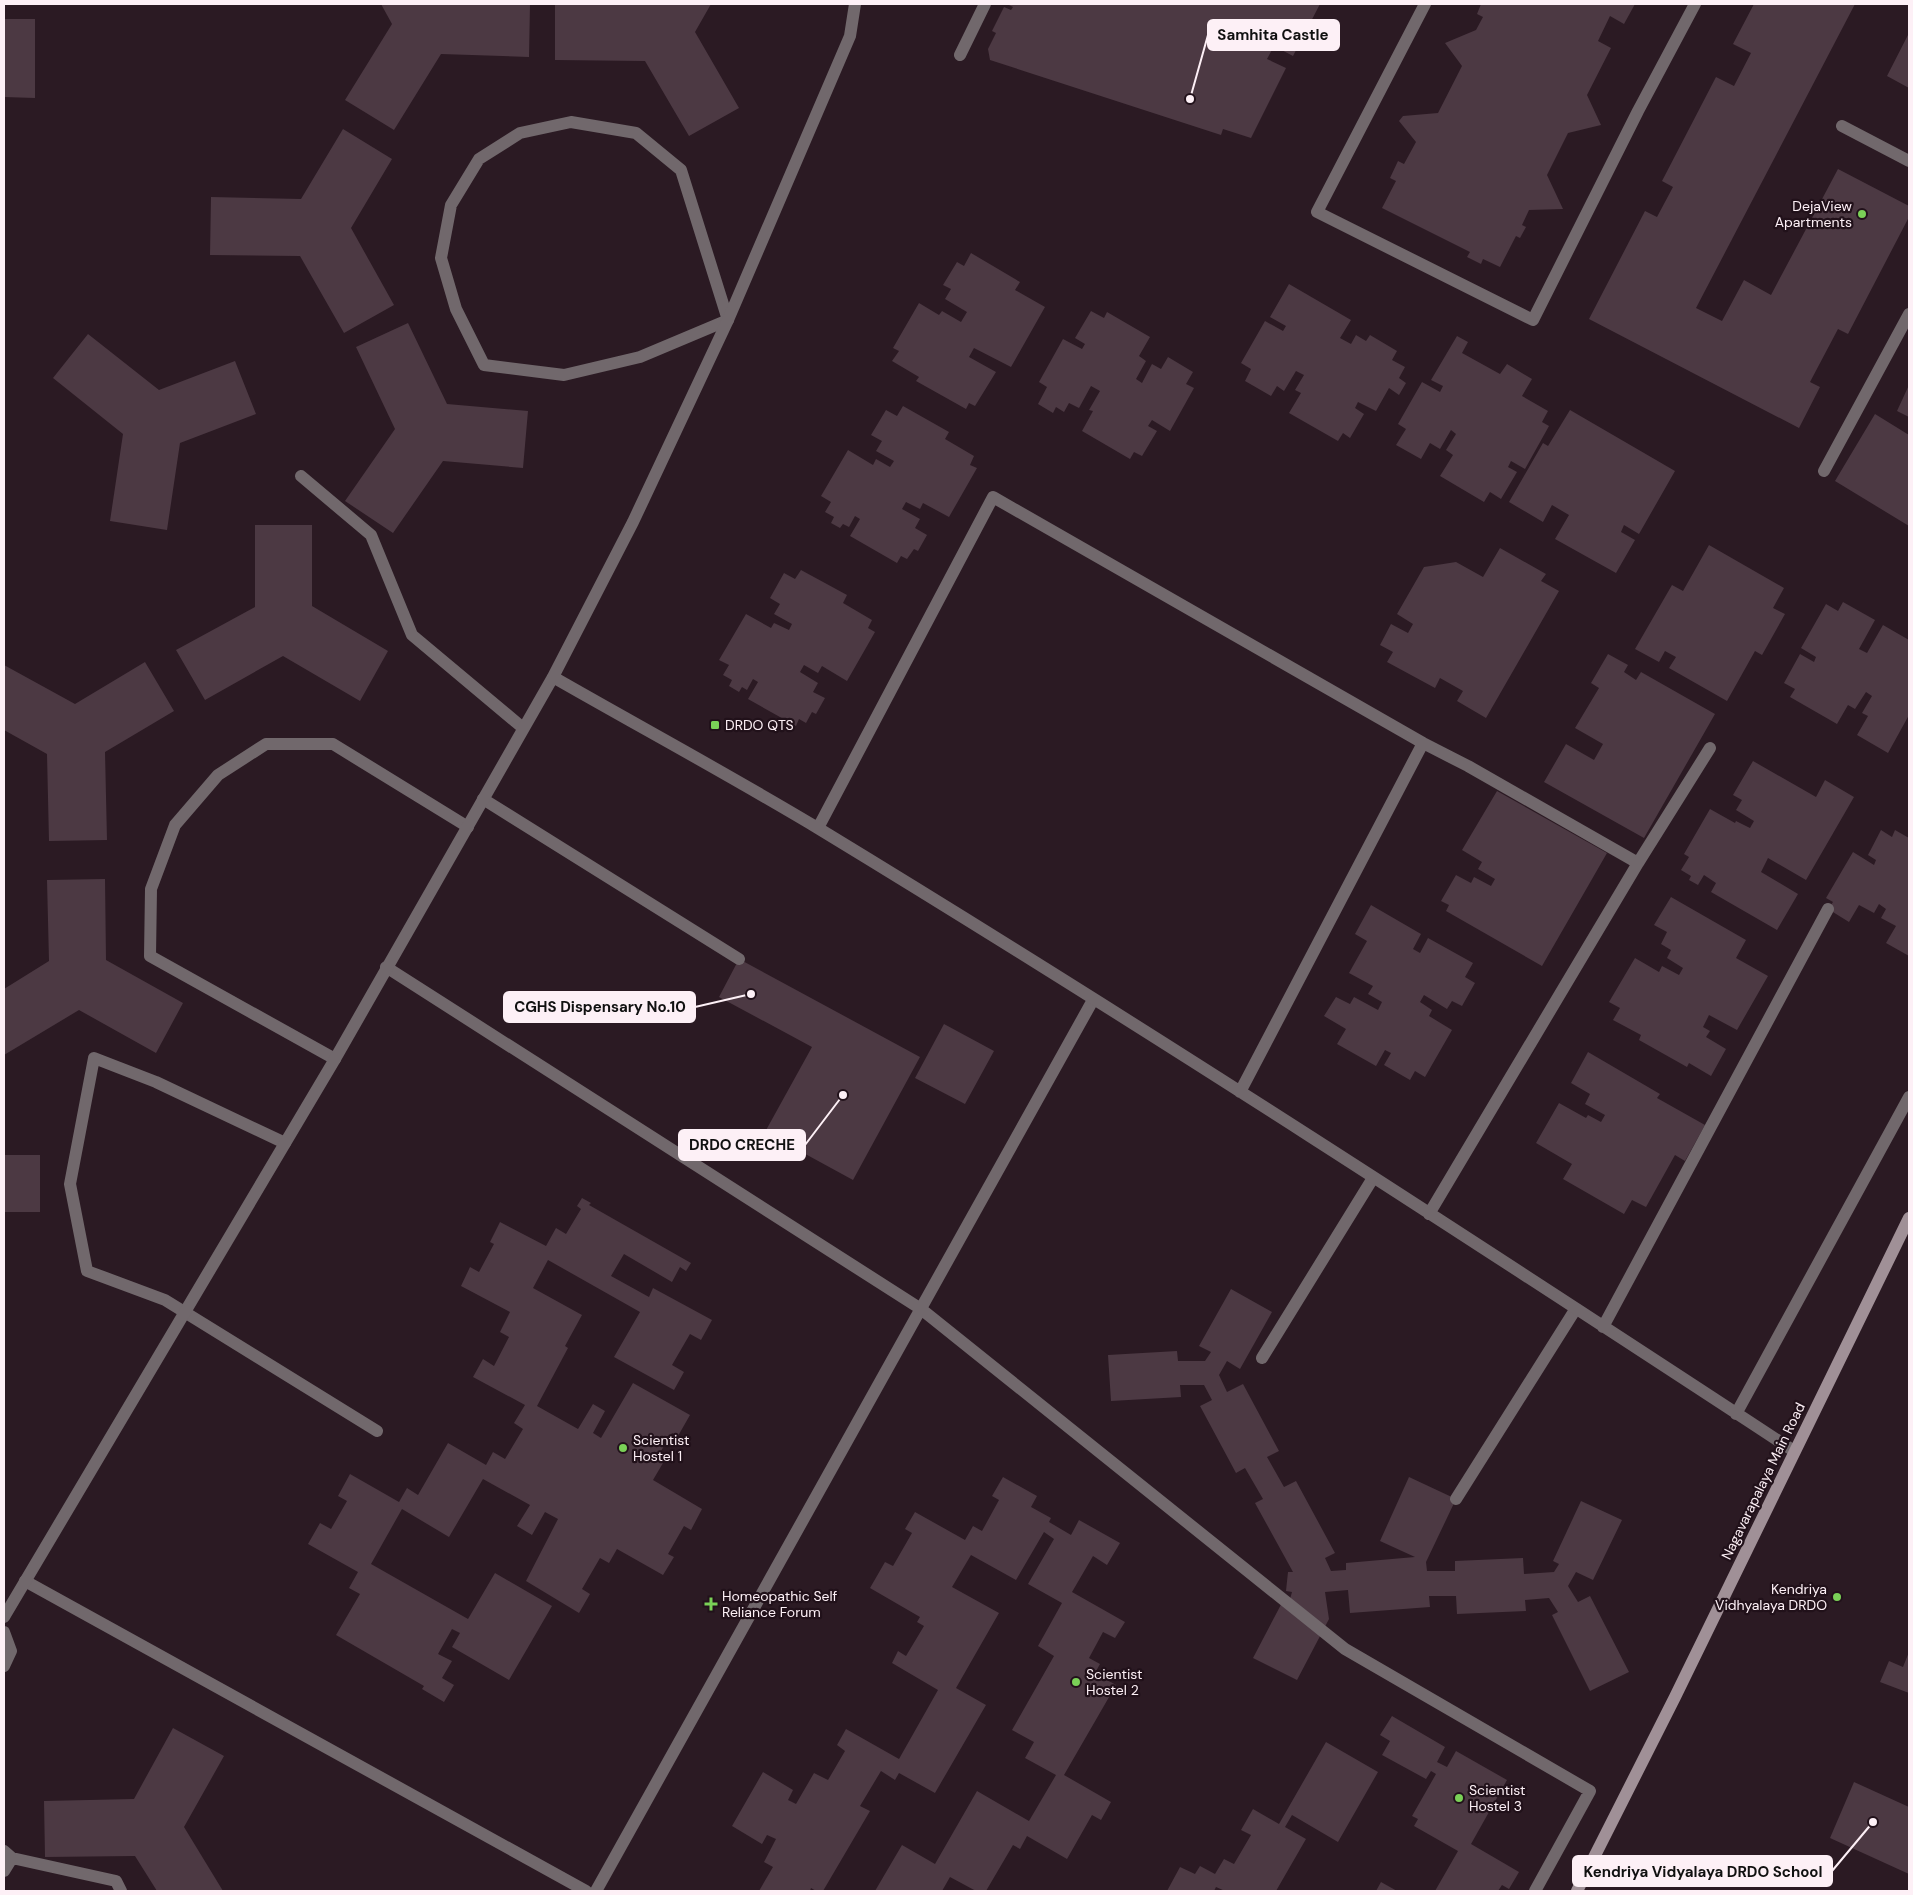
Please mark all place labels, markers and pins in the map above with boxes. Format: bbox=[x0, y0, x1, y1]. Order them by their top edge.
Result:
callout: Samhita Castle bbox=[1208, 20, 1339, 50]
place label: DejaView Apartments bbox=[1775, 197, 1852, 231]
marker: DejaView Apartments bbox=[1856, 208, 1868, 220]
place label: DRDO QTS bbox=[725, 716, 794, 734]
marker: DRDO QTS bbox=[709, 719, 721, 731]
callout: CGHS Dispensary No.10 bbox=[504, 992, 695, 1022]
callout: DRDO CRECHE bbox=[679, 1130, 805, 1160]
place label: Scientist Hostel 1 bbox=[633, 1431, 690, 1465]
marker: Scientist Hostel 1 bbox=[617, 1442, 629, 1454]
place label: Kendriya Vidhyalaya DRDO bbox=[1715, 1580, 1827, 1614]
place label: Homeopathic Self Reliance Forum bbox=[722, 1587, 838, 1621]
marker: Kendriya Vidhyalaya DRDO bbox=[1831, 1591, 1843, 1603]
marker: Homeopathic Self Reliance Forum bbox=[704, 1597, 718, 1611]
place label: Scientist Hostel 2 bbox=[1086, 1665, 1143, 1699]
marker: Scientist Hostel 2 bbox=[1070, 1676, 1082, 1688]
place label: Scientist Hostel 3 bbox=[1469, 1781, 1526, 1815]
marker: Scientist Hostel 3 bbox=[1453, 1792, 1465, 1804]
callout: Kendriya Vidyalaya DRDO School bbox=[1573, 1856, 1832, 1886]

